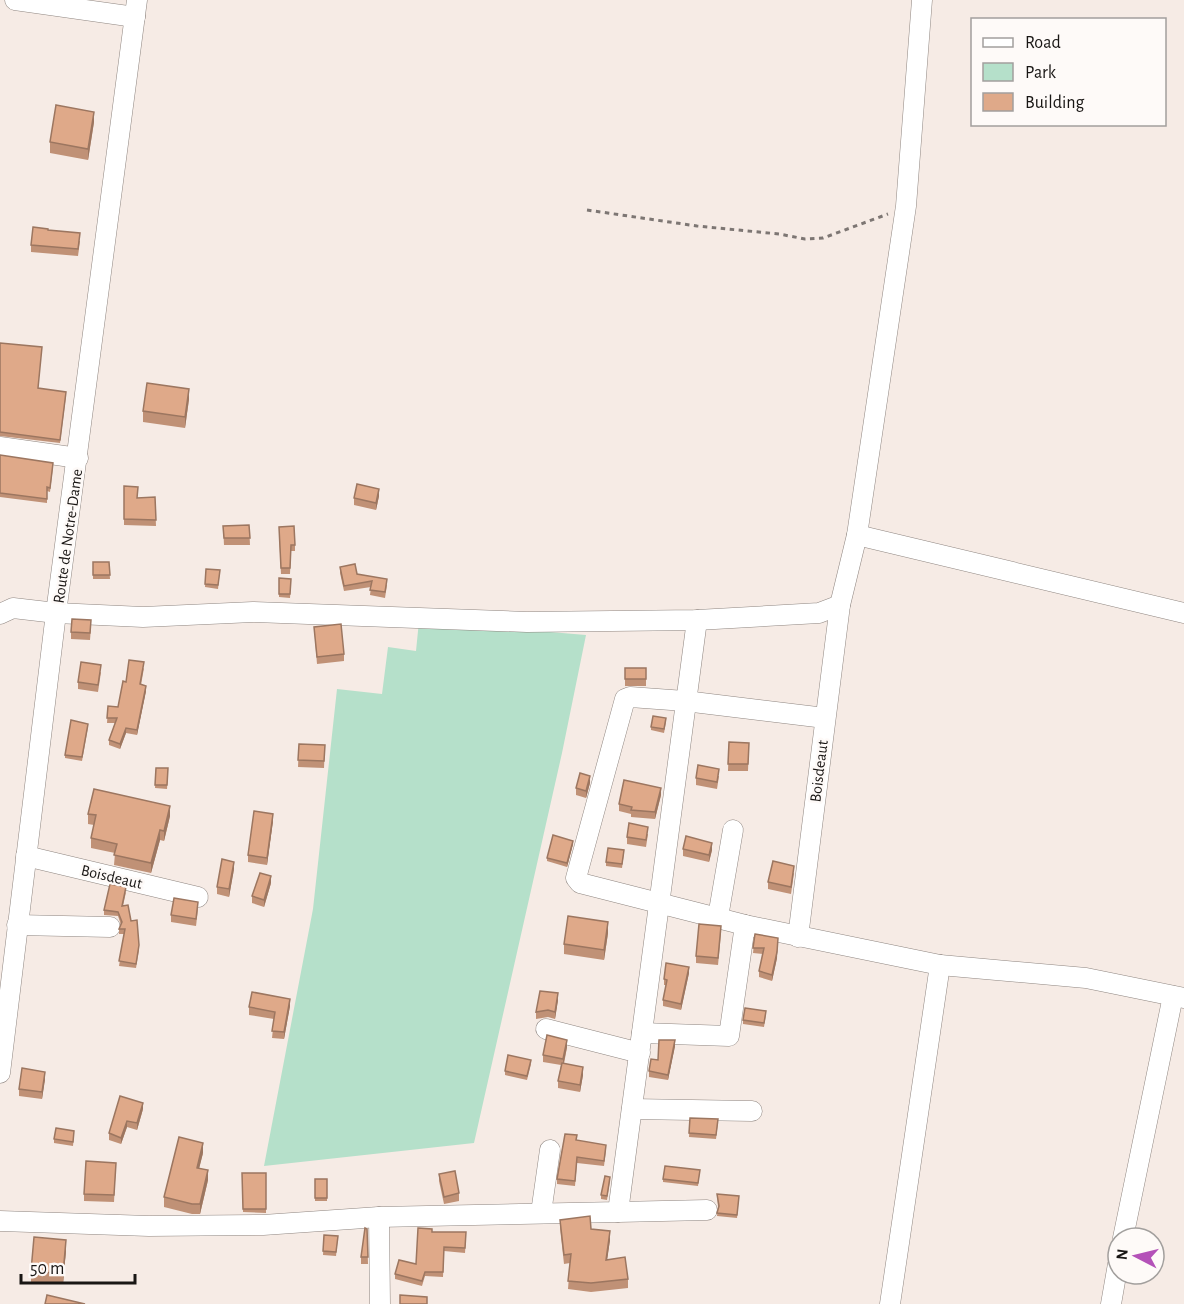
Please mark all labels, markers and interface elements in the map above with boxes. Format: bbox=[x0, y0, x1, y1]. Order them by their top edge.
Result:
legend bbox=[971, 18, 1166, 126]
text: Road bbox=[1025, 34, 1061, 52]
text: Park bbox=[1025, 64, 1057, 82]
text: Building bbox=[1025, 94, 1085, 112]
street label: Route de Notre-Dame bbox=[51, 468, 85, 604]
street label: Boisdeaut bbox=[807, 739, 831, 803]
street label: Boisdeaut bbox=[80, 862, 144, 892]
north arrow bbox=[1106, 1226, 1166, 1286]
scale bar bbox=[21, 1247, 135, 1285]
text: N bbox=[1113, 1248, 1131, 1261]
text: 50 m bbox=[30, 1260, 64, 1278]

